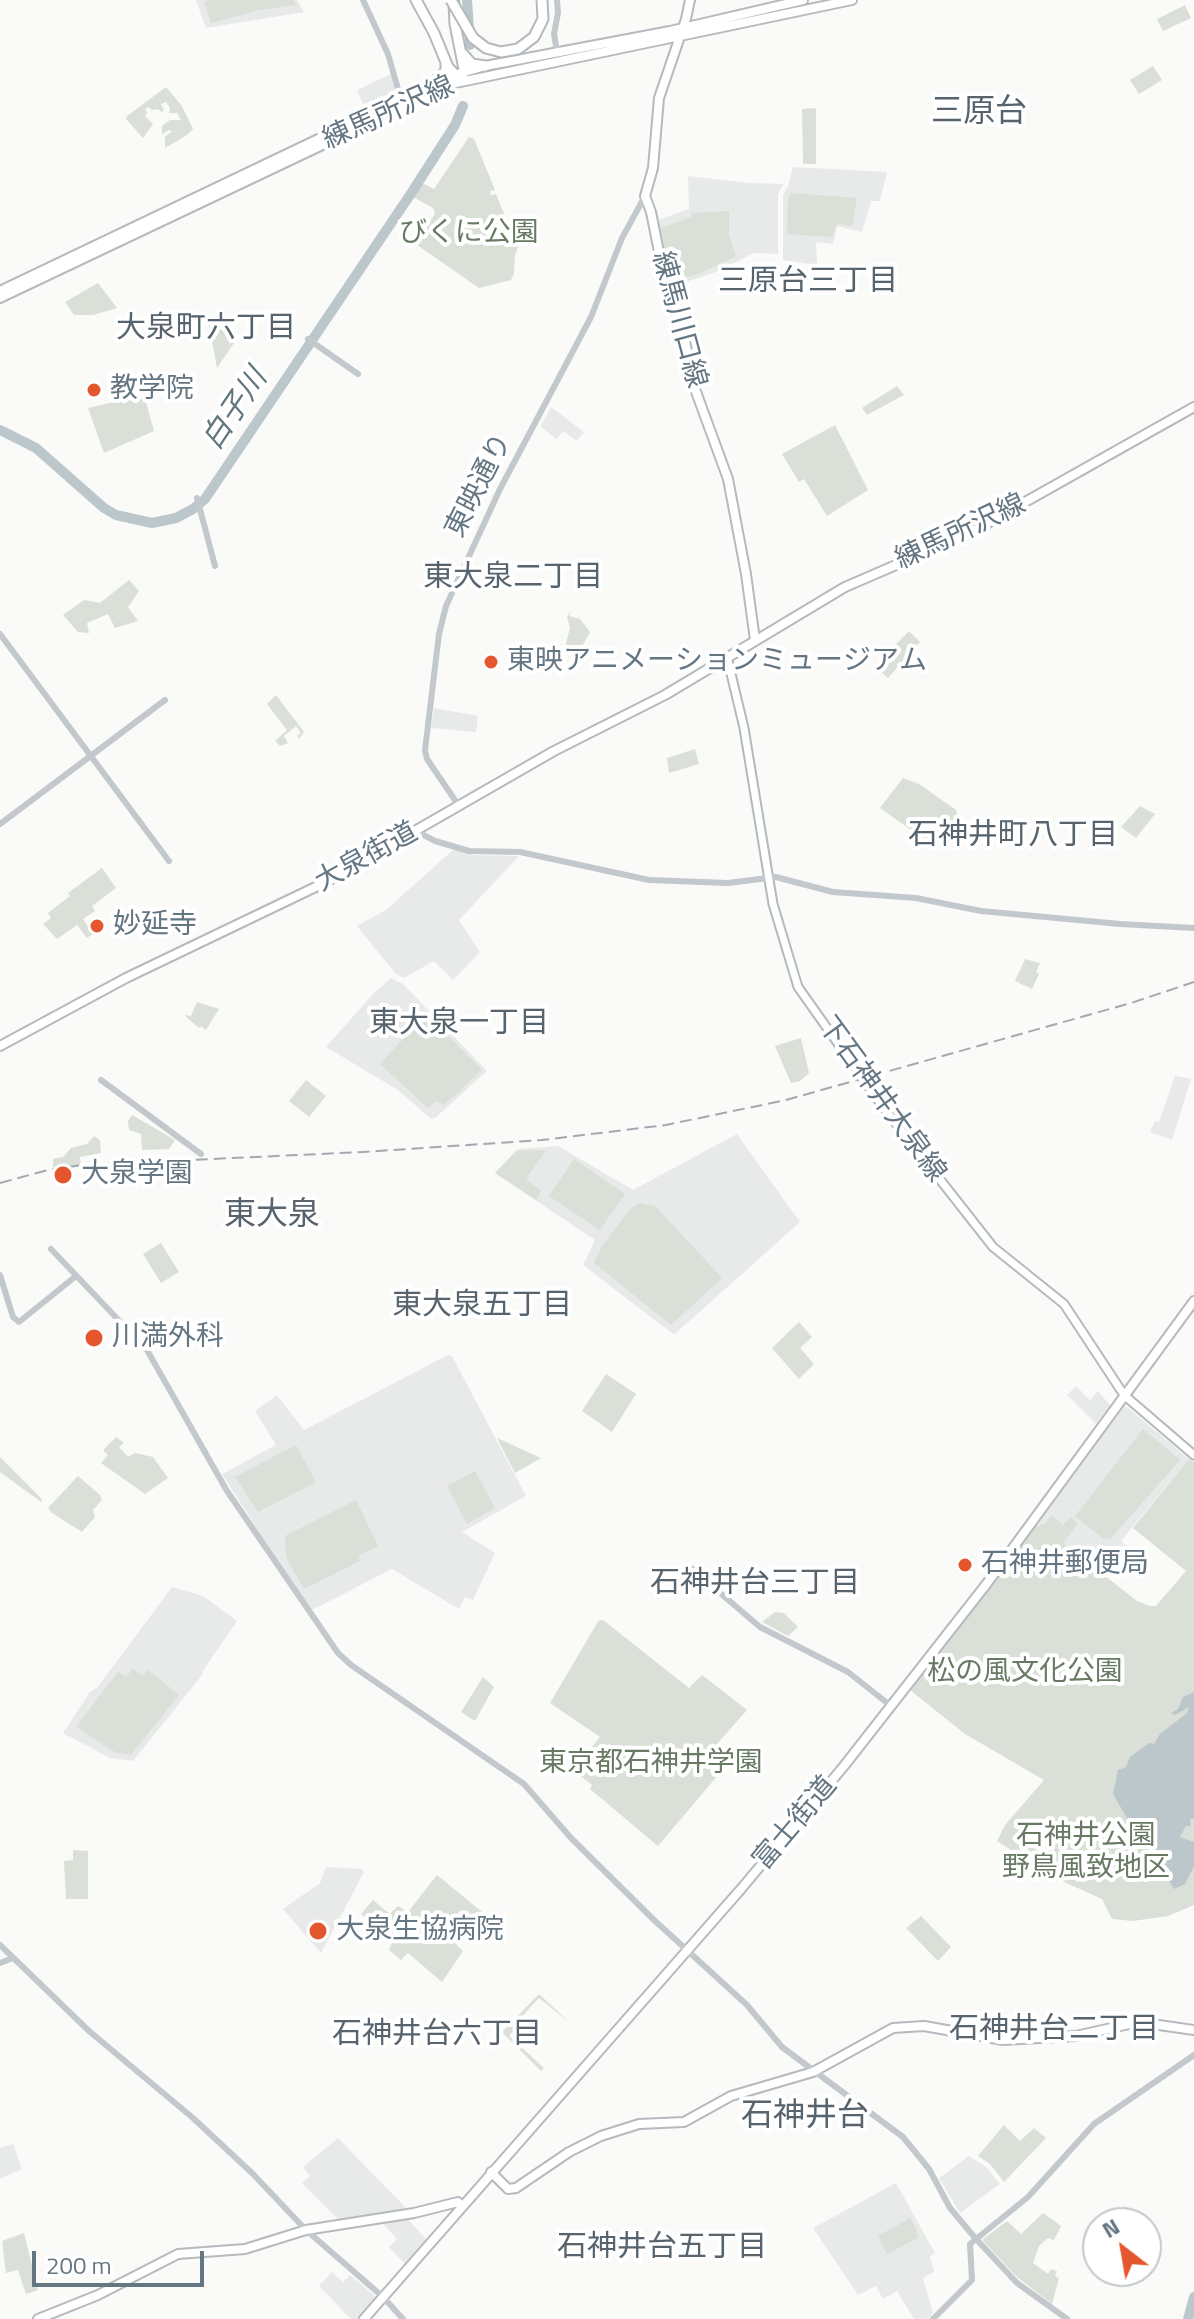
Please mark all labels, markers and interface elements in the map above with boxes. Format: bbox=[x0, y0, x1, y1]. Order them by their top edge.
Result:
street label: 練馬所沢線 bbox=[318, 70, 460, 158]
district label: 三原台 bbox=[931, 94, 1027, 132]
park label: びくに公園 bbox=[399, 217, 539, 251]
street label: 練馬川口線 bbox=[644, 248, 712, 392]
district label: 三原台三丁目 bbox=[718, 265, 898, 301]
district label: 大泉町六丁目 bbox=[116, 312, 296, 348]
water label: 白子川 bbox=[196, 363, 276, 457]
place label: 教学院 bbox=[110, 373, 194, 407]
marker: 教学院 bbox=[85, 381, 103, 399]
street label: 東映通り bbox=[440, 428, 520, 544]
street label: 練馬所沢線 bbox=[890, 488, 1032, 578]
district label: 東大泉二丁目 bbox=[423, 561, 603, 597]
place label: 東映アニメーションミュージアム bbox=[507, 645, 927, 679]
marker: 東映アニメーションミュージアム bbox=[482, 653, 500, 671]
street label: 大泉街道 bbox=[310, 816, 424, 900]
district label: 石神井町八丁目 bbox=[908, 819, 1118, 855]
place label: 妙延寺 bbox=[113, 909, 197, 943]
marker: 妙延寺 bbox=[88, 917, 106, 935]
district label: 東大泉一丁目 bbox=[369, 1007, 549, 1043]
street label: 下石神井大泉線 bbox=[810, 1011, 952, 1189]
place label: 大泉学園 bbox=[81, 1158, 193, 1192]
marker: 大泉学園 bbox=[52, 1164, 74, 1186]
district label: 東大泉 bbox=[224, 1197, 320, 1235]
district label: 東大泉五丁目 bbox=[392, 1289, 572, 1325]
place label: 川満外科 bbox=[112, 1321, 224, 1355]
marker: 川満外科 bbox=[83, 1327, 105, 1349]
place label: 石神井郵便局 bbox=[981, 1548, 1149, 1582]
marker: 石神井郵便局 bbox=[956, 1556, 974, 1574]
district label: 石神井台三丁目 bbox=[650, 1567, 860, 1603]
park label: 松の風文化公園 bbox=[927, 1656, 1123, 1690]
park label: 東京都石神井学園 bbox=[539, 1747, 763, 1781]
street label: 富士街道 bbox=[747, 1770, 845, 1878]
park label: 石神井公園 野鳥風致地区 bbox=[1002, 1820, 1170, 1886]
place label: 大泉生協病院 bbox=[336, 1914, 504, 1948]
marker: 大泉生協病院 bbox=[307, 1920, 329, 1942]
district label: 石神井台二丁目 bbox=[949, 2013, 1159, 2049]
district label: 石神井台六丁目 bbox=[332, 2018, 542, 2054]
district label: 石神井台 bbox=[741, 2098, 869, 2136]
north arrow bbox=[1082, 2207, 1162, 2287]
text: N bbox=[1095, 2210, 1126, 2247]
district label: 石神井台五丁目 bbox=[557, 2231, 767, 2267]
scale bar bbox=[36, 2235, 208, 2285]
text: 200 m bbox=[46, 2247, 112, 2283]

